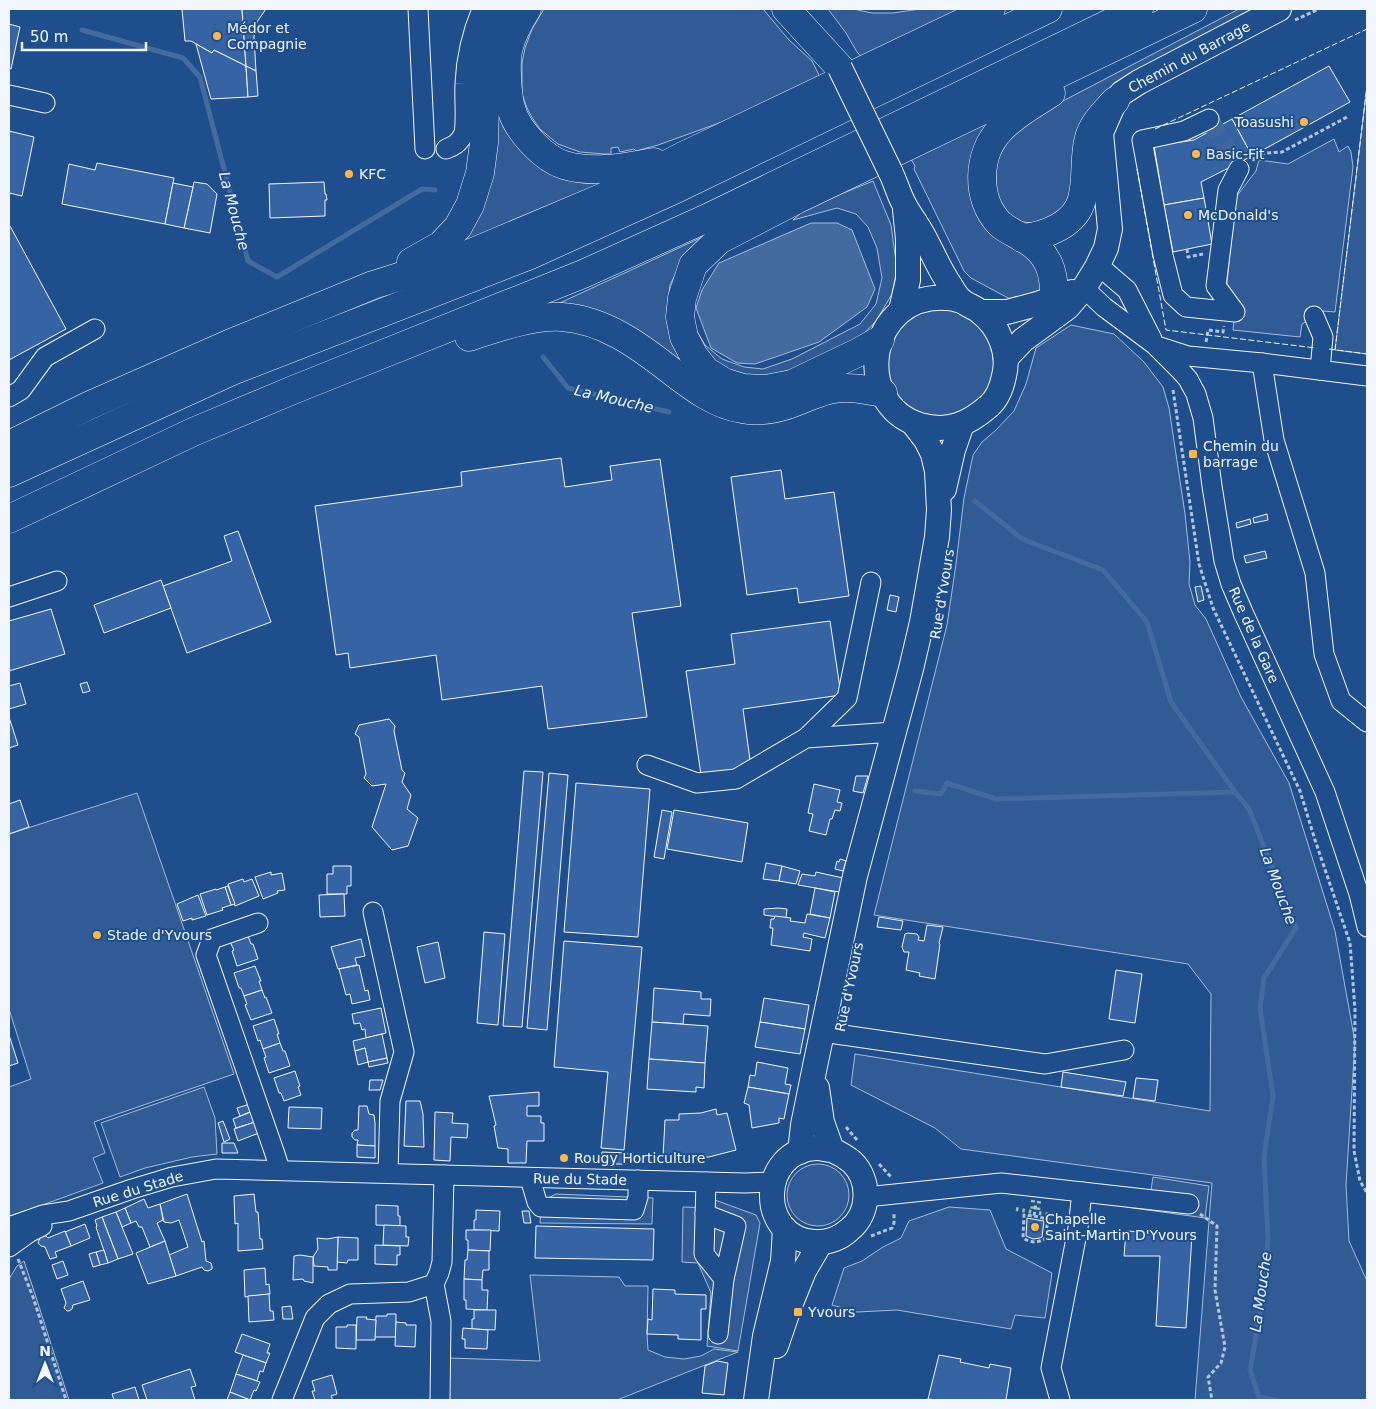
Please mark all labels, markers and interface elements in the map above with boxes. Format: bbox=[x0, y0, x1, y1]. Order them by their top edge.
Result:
street label: Chemin du Barrage bbox=[1125, 18, 1253, 96]
scale bar bbox=[22, 20, 146, 52]
place label: Médor et Compagnie bbox=[227, 20, 307, 52]
text: 50 m bbox=[30, 28, 68, 46]
marker: Médor et Compagnie bbox=[211, 30, 223, 42]
place label: Toasushi bbox=[1233, 114, 1294, 130]
marker: Toasushi bbox=[1298, 116, 1310, 128]
place label: Basic-Fit bbox=[1206, 146, 1265, 162]
marker: Basic-Fit bbox=[1190, 148, 1202, 160]
place label: KFC bbox=[359, 166, 386, 182]
marker: KFC bbox=[343, 168, 355, 180]
water label: La Mouche bbox=[215, 170, 253, 252]
place label: McDonald's bbox=[1198, 207, 1279, 223]
marker: McDonald's bbox=[1182, 209, 1194, 221]
water label: La Mouche bbox=[573, 381, 655, 417]
place label: Chemin du barrage bbox=[1203, 438, 1279, 470]
marker: Chemin du barrage bbox=[1187, 448, 1199, 460]
street label: Rue d'Yvours bbox=[927, 548, 957, 640]
street label: Rue de la Gare bbox=[1226, 585, 1282, 685]
water label: La Mouche bbox=[1256, 845, 1300, 927]
place label: Stade d'Yvours bbox=[107, 927, 212, 943]
marker: Stade d'Yvours bbox=[91, 929, 103, 941]
street label: Rue d'Yvours bbox=[832, 941, 866, 1033]
place label: Rougy Horticulture bbox=[574, 1150, 705, 1166]
marker: Rougy Horticulture bbox=[558, 1152, 570, 1164]
street label: Rue du Stade bbox=[91, 1168, 185, 1210]
street label: Rue du Stade bbox=[533, 1170, 627, 1188]
place label: Chapelle Saint-Martin D'Yvours bbox=[1045, 1211, 1197, 1243]
marker: Chapelle Saint-Martin D'Yvours bbox=[1029, 1221, 1041, 1233]
water label: La Mouche bbox=[1246, 1251, 1276, 1333]
place label: Yvours bbox=[807, 1304, 855, 1320]
marker: Yvours bbox=[792, 1306, 804, 1318]
north arrow bbox=[20, 1339, 70, 1389]
text: N bbox=[39, 1343, 51, 1359]

